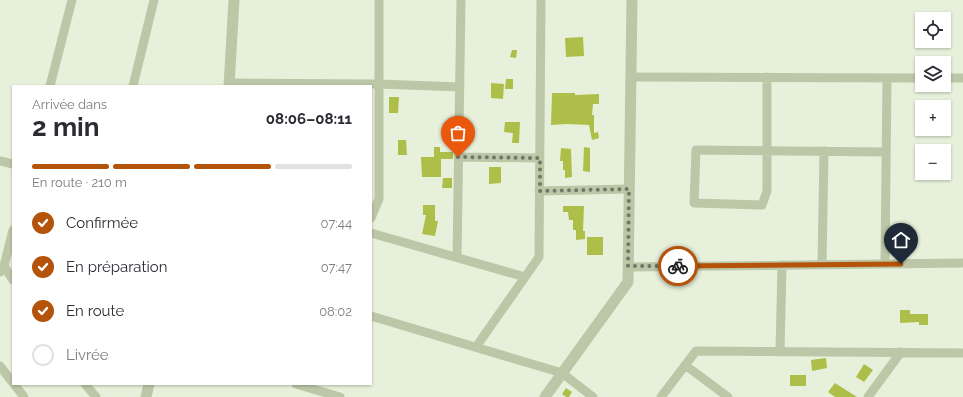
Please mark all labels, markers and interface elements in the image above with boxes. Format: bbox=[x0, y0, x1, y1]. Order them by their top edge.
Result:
map controls bbox=[915, 12, 951, 180]
button: locate bbox=[915, 12, 951, 48]
button: layers bbox=[915, 56, 951, 92]
text: Arrivée dans bbox=[32, 97, 107, 112]
button: + bbox=[915, 100, 951, 136]
text: 08:06–08:11 bbox=[266, 110, 352, 128]
text: 2 min bbox=[32, 112, 99, 142]
pin bbox=[441, 116, 475, 157]
icon: bag bbox=[447, 122, 469, 144]
button: − bbox=[915, 144, 951, 180]
text: En route · 210 m bbox=[32, 175, 127, 190]
icon: check bbox=[32, 212, 54, 234]
text: Confirmée bbox=[66, 214, 138, 232]
text: 07:44 bbox=[321, 216, 352, 231]
pin bbox=[884, 223, 918, 264]
icon: home bbox=[890, 229, 912, 251]
courier bbox=[658, 246, 698, 286]
icon: bike bbox=[667, 255, 689, 277]
icon: check bbox=[32, 256, 54, 278]
text: En préparation bbox=[66, 258, 167, 276]
text: 07:47 bbox=[321, 260, 352, 275]
icon: check bbox=[32, 300, 54, 322]
text: En route bbox=[66, 302, 124, 320]
text: 08:02 bbox=[319, 304, 352, 319]
text: Livrée bbox=[66, 346, 109, 364]

